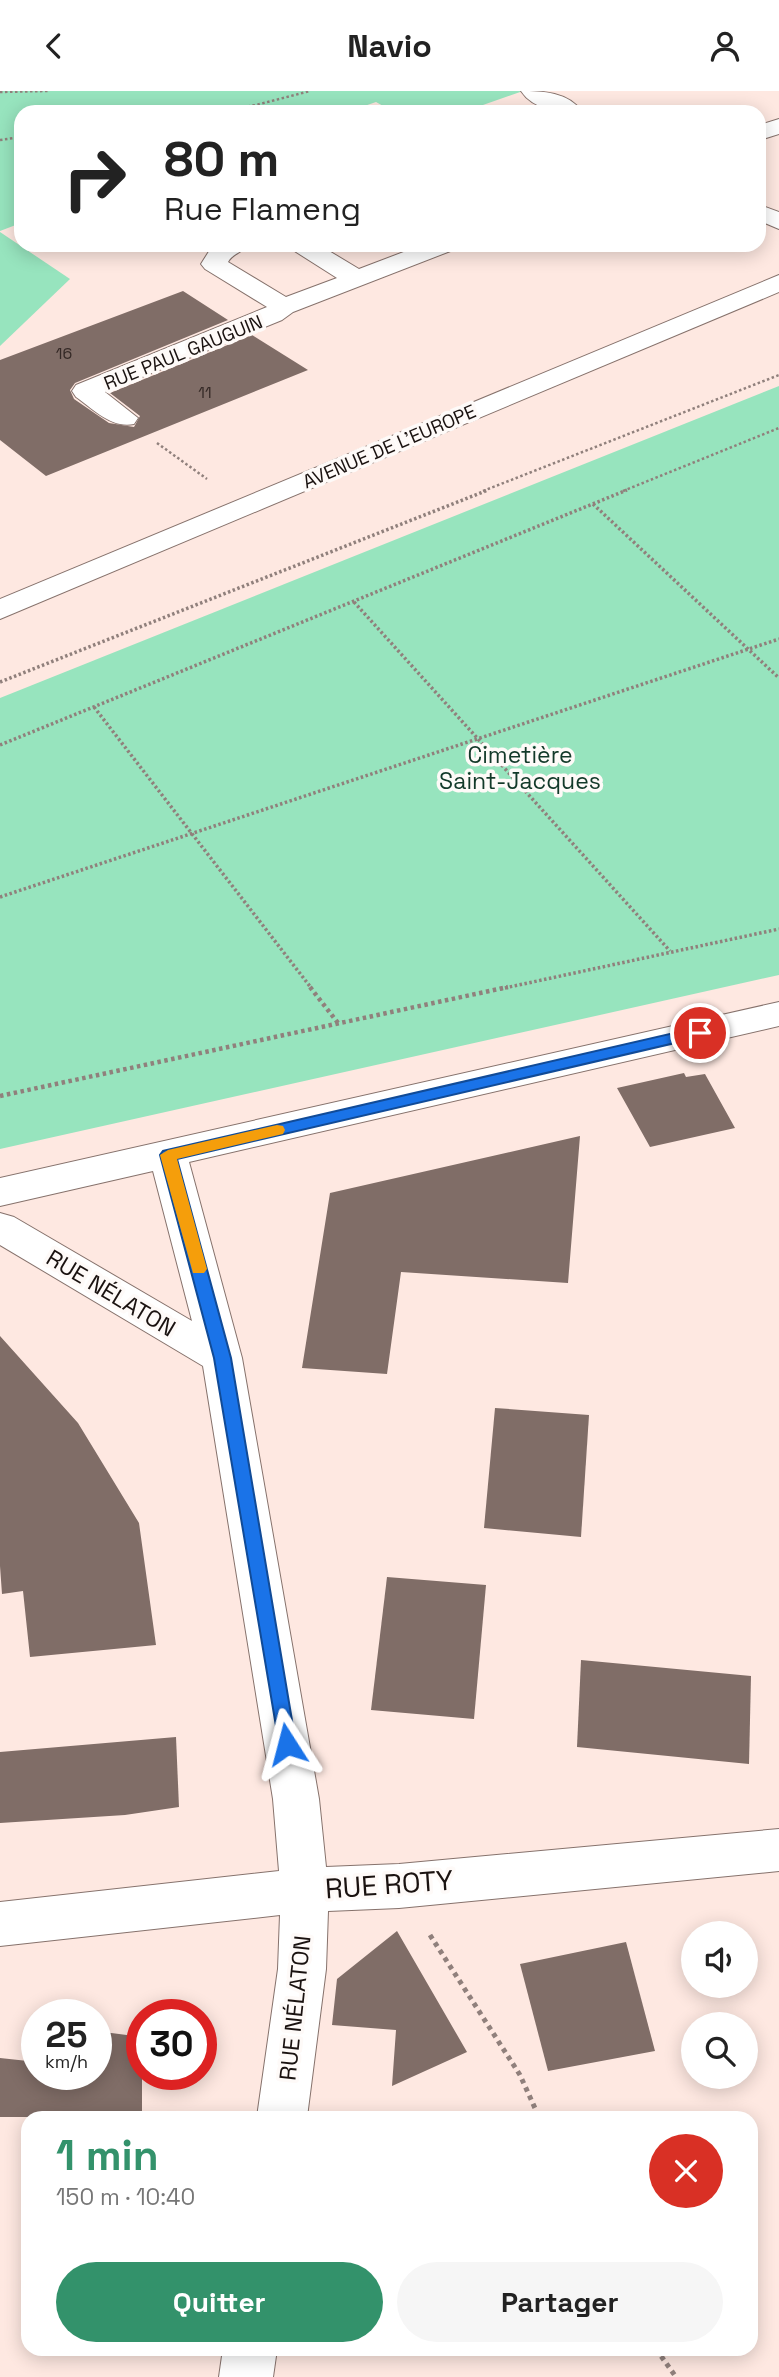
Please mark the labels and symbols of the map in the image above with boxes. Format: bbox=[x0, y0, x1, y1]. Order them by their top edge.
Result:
street label: RUE PAUL GAUGUIN bbox=[100, 309, 266, 396]
house number: 16 bbox=[56, 343, 72, 364]
house number: 11 bbox=[198, 382, 212, 403]
street label: AVENUE DE L'EUROPE bbox=[299, 399, 480, 494]
park label: Cimetière Saint-Jacques bbox=[439, 740, 601, 796]
pin bbox=[670, 1003, 730, 1063]
street label: RUE NÉLATON bbox=[41, 1243, 181, 1343]
position arrow bbox=[250, 1707, 324, 1781]
street label: RUE ROTY bbox=[324, 1862, 454, 1906]
street label: RUE NÉLATON bbox=[272, 1934, 318, 2082]
speed limit sign: 30 bbox=[126, 1999, 217, 2090]

